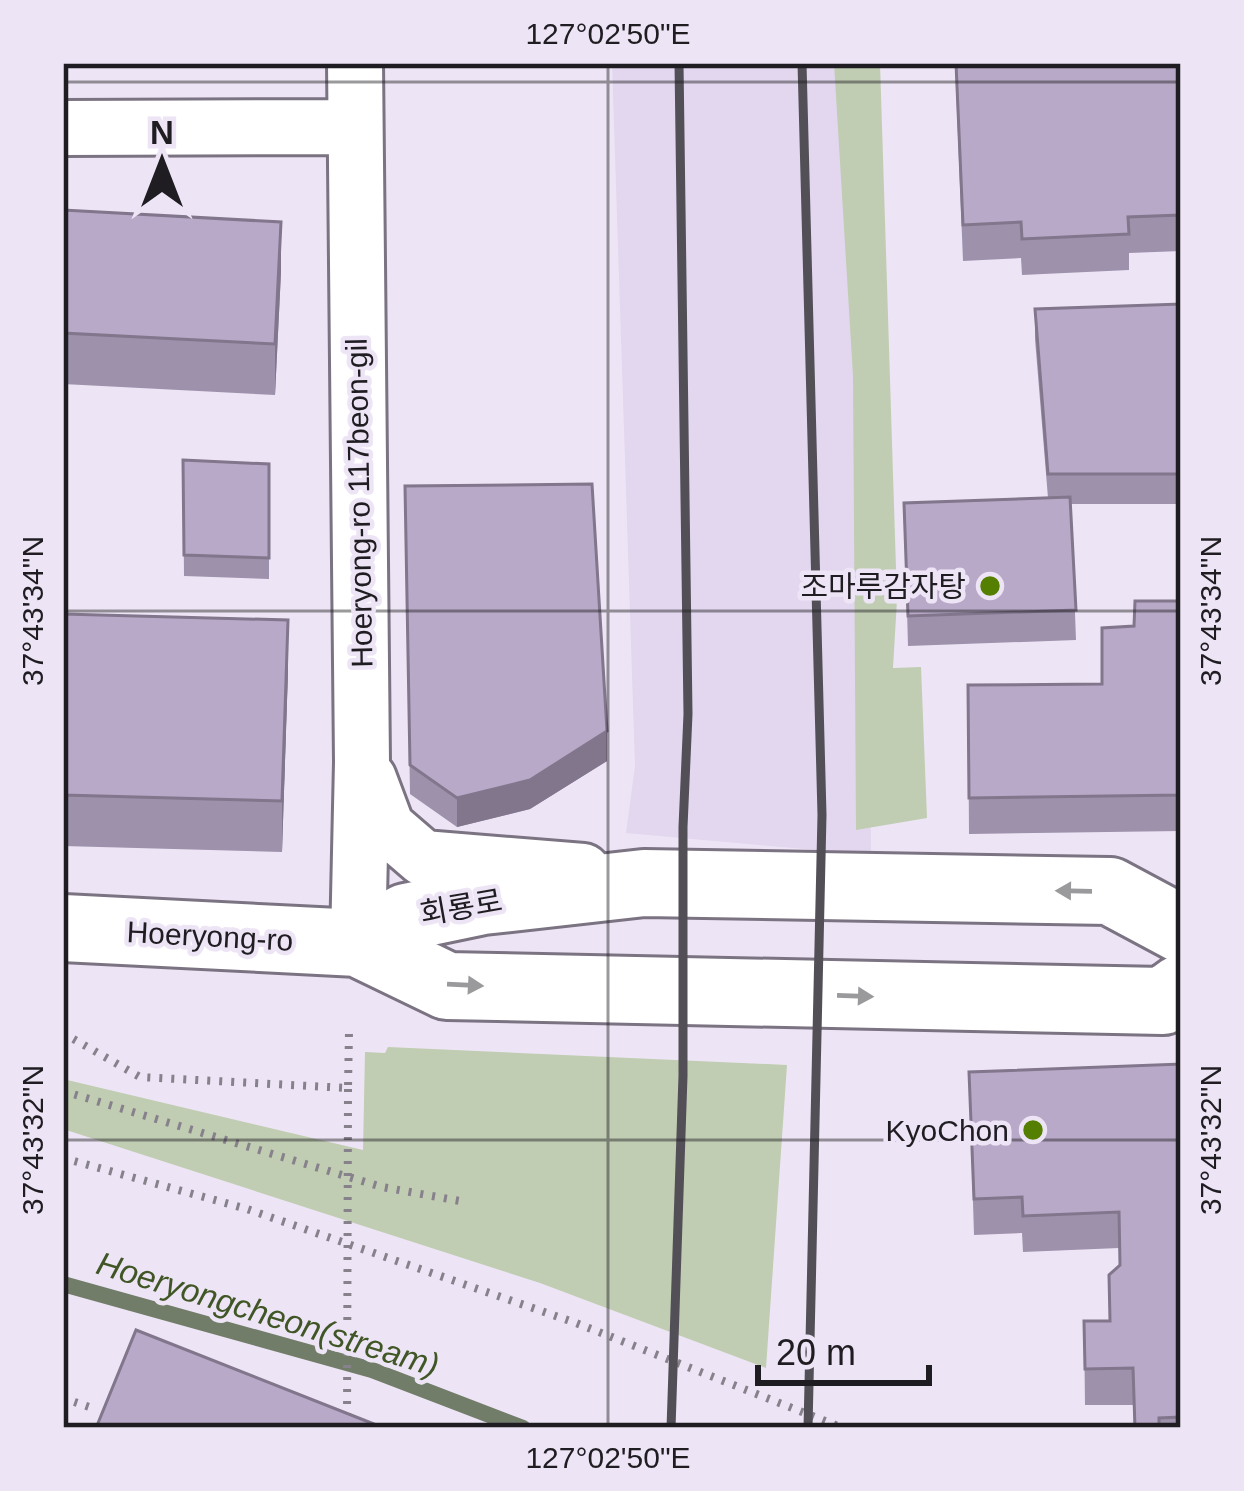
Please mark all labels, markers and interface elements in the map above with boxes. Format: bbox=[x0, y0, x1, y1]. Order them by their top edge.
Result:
text: 127°02'50"E bbox=[525, 17, 691, 50]
north arrow bbox=[102, 102, 222, 222]
text: N bbox=[150, 114, 174, 151]
street label: Hoeryong-ro 117beon-gil bbox=[340, 338, 378, 668]
text: 37°43'34"N bbox=[16, 536, 49, 686]
text: 37°43'34"N bbox=[1194, 536, 1227, 686]
place label: 조마루감자탕 bbox=[800, 570, 966, 603]
marker: 조마루감자탕 bbox=[977, 573, 1003, 599]
one-way arrow bbox=[1054, 881, 1092, 900]
street label: 회룡로 bbox=[417, 884, 505, 930]
street label: Hoeryong-ro bbox=[126, 915, 294, 957]
one-way arrow bbox=[447, 976, 484, 995]
one-way arrow bbox=[837, 987, 875, 1006]
text: 37°43'32"N bbox=[16, 1065, 49, 1215]
text: 37°43'32"N bbox=[1194, 1065, 1227, 1215]
place label: KyoChon bbox=[886, 1114, 1009, 1147]
marker: KyoChon bbox=[1020, 1117, 1046, 1143]
water label: Hoeryongcheon(stream) bbox=[92, 1244, 444, 1384]
scale bar bbox=[758, 1311, 929, 1385]
text: 20 m bbox=[776, 1332, 856, 1373]
text: 127°02'50"E bbox=[525, 1441, 691, 1474]

